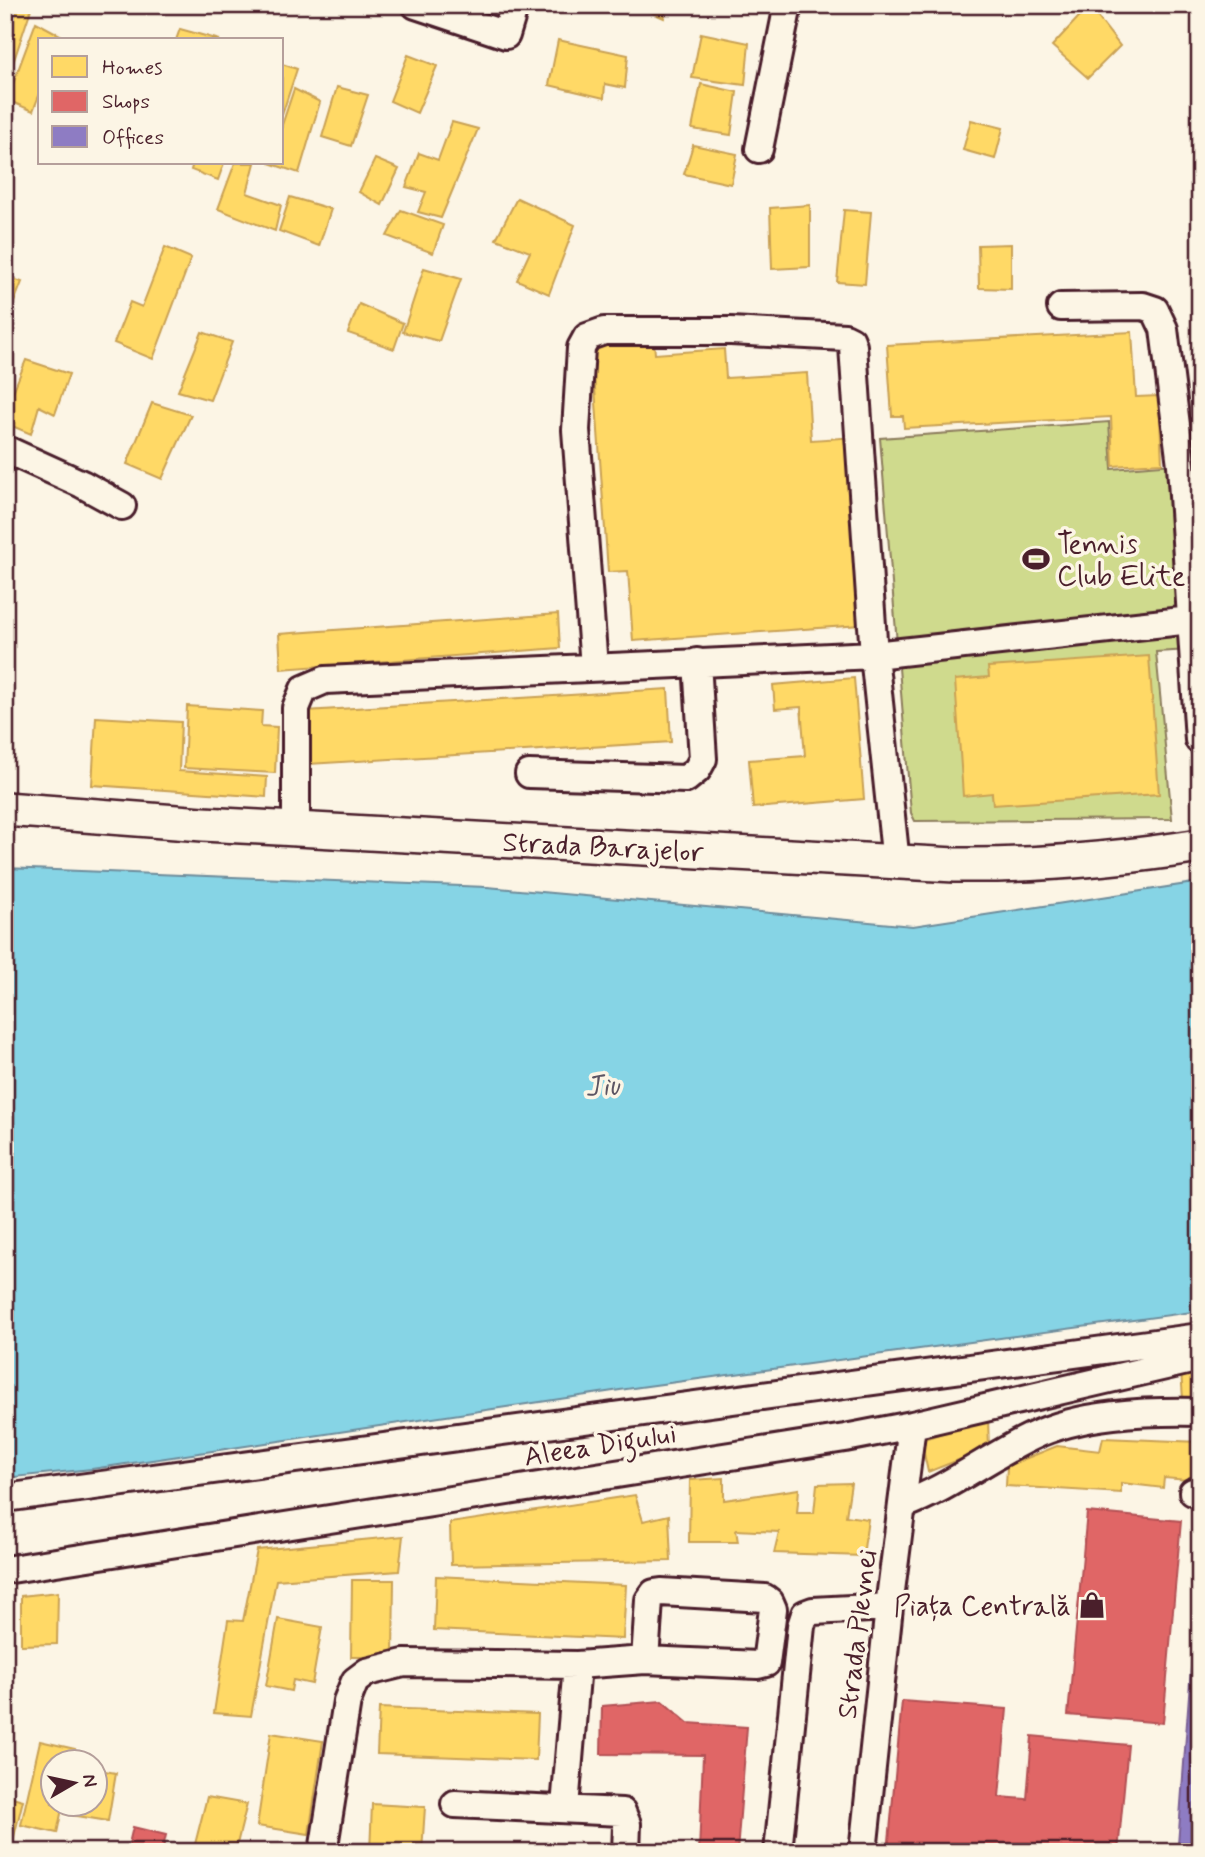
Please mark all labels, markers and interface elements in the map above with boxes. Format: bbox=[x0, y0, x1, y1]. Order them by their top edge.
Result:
legend bbox=[38, 38, 284, 164]
text: Homes bbox=[102, 54, 162, 82]
text: Shops bbox=[102, 88, 150, 116]
text: Offices bbox=[102, 124, 164, 152]
place label: Tennis Club Elite bbox=[1057, 527, 1185, 596]
sports icon: Tennis Club Elite bbox=[1021, 544, 1051, 574]
street label: Strada Barajelor bbox=[501, 825, 705, 872]
water label: Jiu bbox=[583, 1066, 622, 1107]
street label: Aleea Digului bbox=[522, 1416, 680, 1480]
street label: Strada Plevnei bbox=[830, 1547, 887, 1721]
place label: Piața Centrală bbox=[894, 1589, 1071, 1626]
shop icon: Piața Centrală bbox=[1077, 1590, 1107, 1620]
north arrow bbox=[38, 1748, 108, 1818]
text: N bbox=[76, 1772, 103, 1789]

